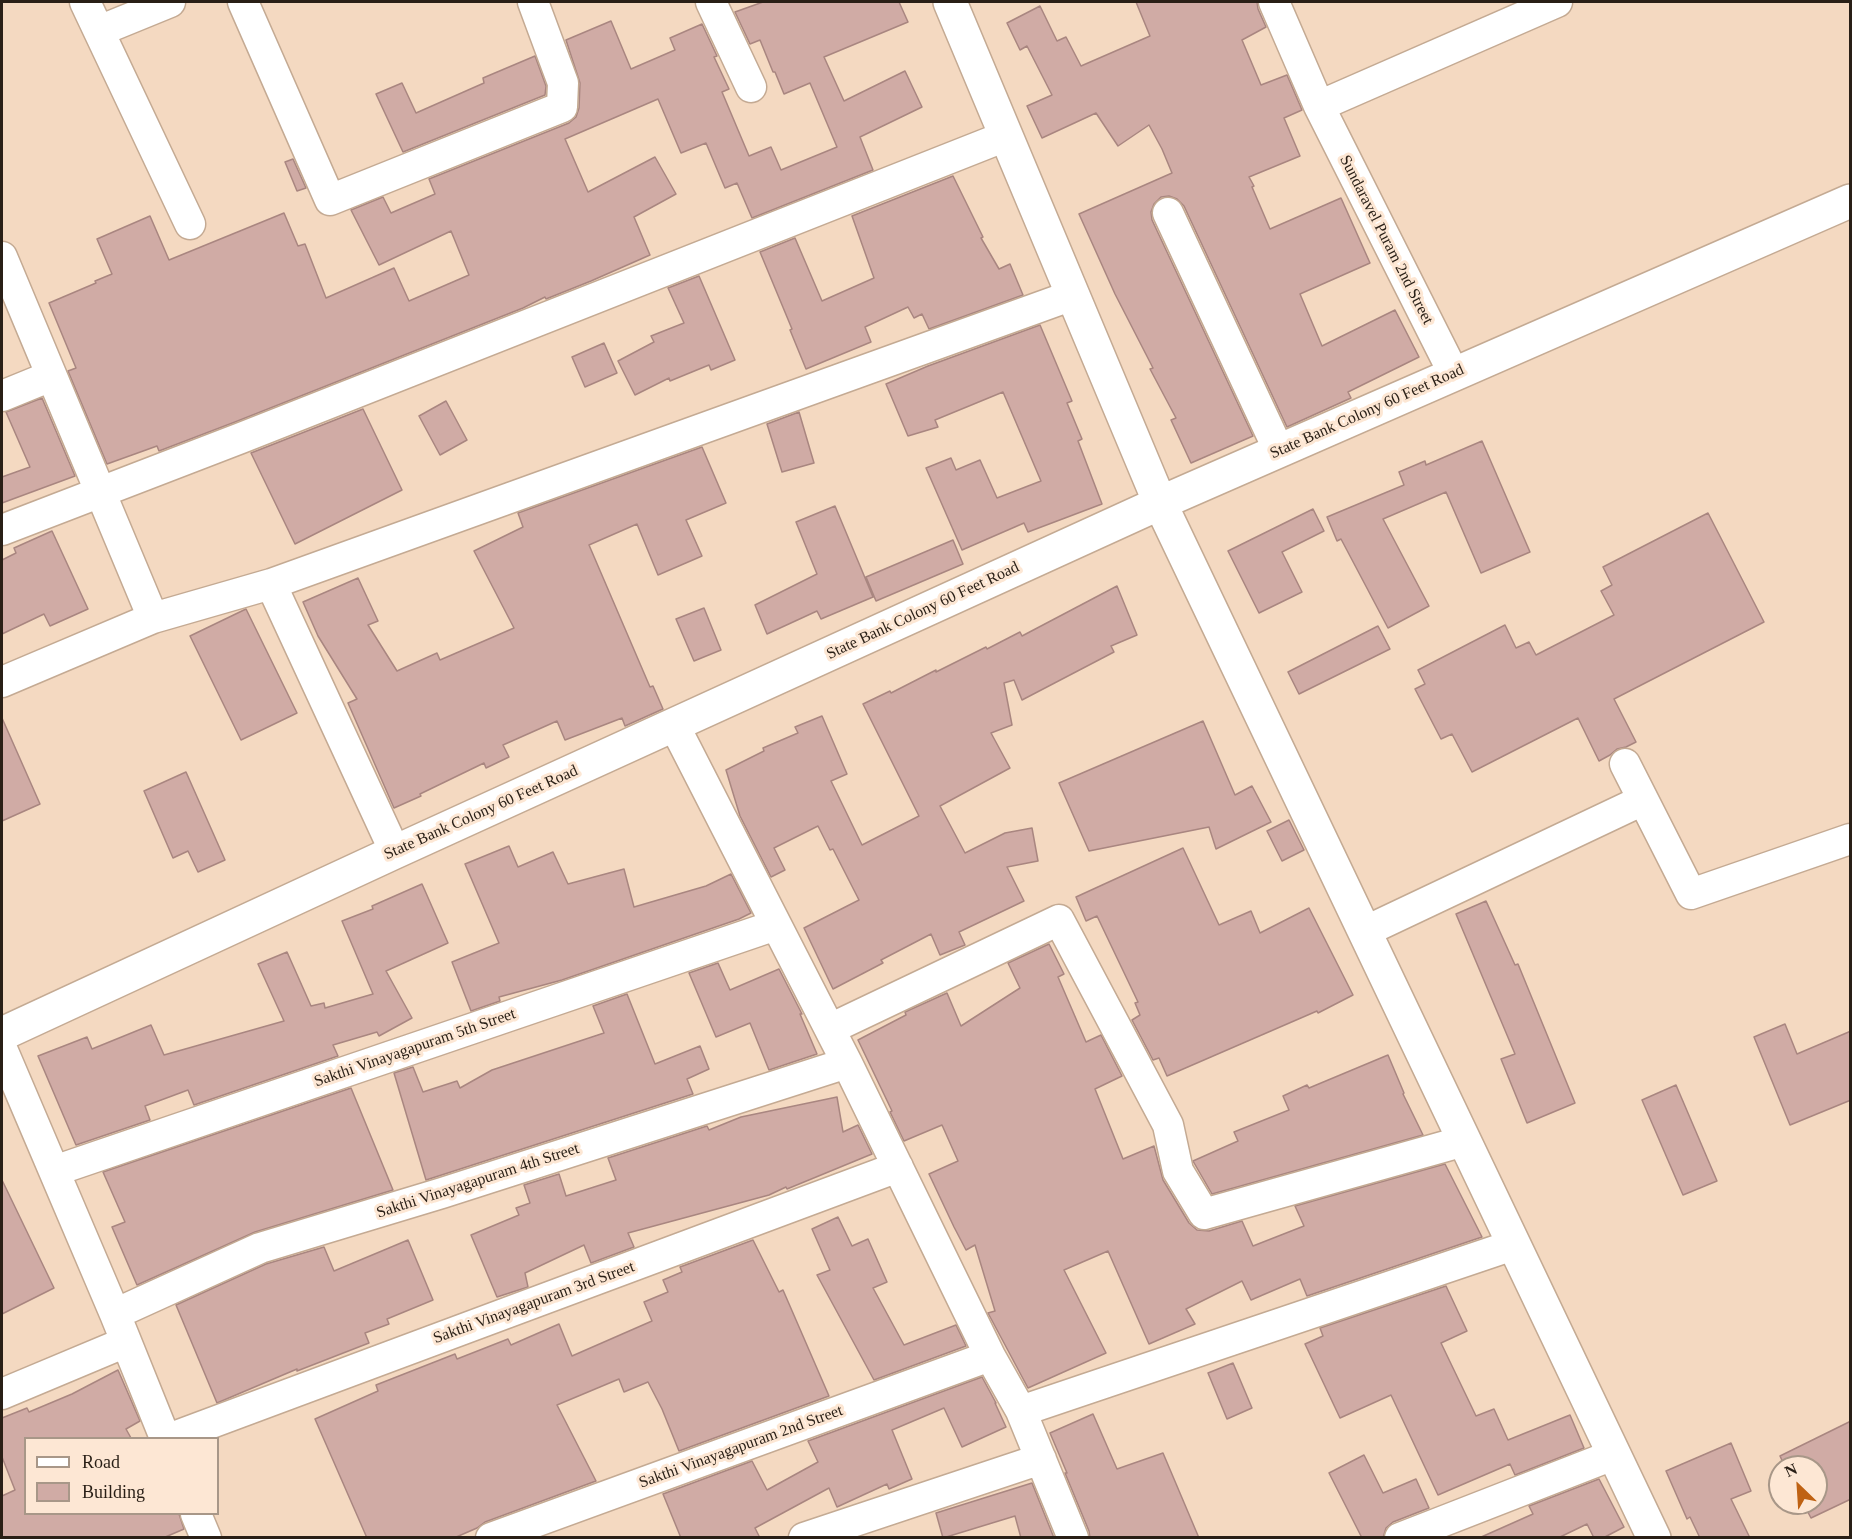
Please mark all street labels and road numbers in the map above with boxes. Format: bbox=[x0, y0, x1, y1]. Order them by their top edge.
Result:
street label: Sundaravel Puram 2nd Street bbox=[1335, 152, 1437, 328]
street label: State Bank Colony 60 Feet Road bbox=[1267, 360, 1467, 464]
street label: State Bank Colony 60 Feet Road bbox=[824, 558, 1022, 664]
street label: State Bank Colony 60 Feet Road bbox=[381, 761, 581, 865]
street label: Sakthi Vinayagapuram 5th Street bbox=[312, 1004, 518, 1092]
street label: Sakthi Vinayagapuram 4th Street bbox=[374, 1139, 582, 1223]
street label: Sakthi Vinayagapuram 3rd Street bbox=[431, 1258, 637, 1348]
street label: Sakthi Vinayagapuram 2nd Street bbox=[636, 1401, 846, 1493]

